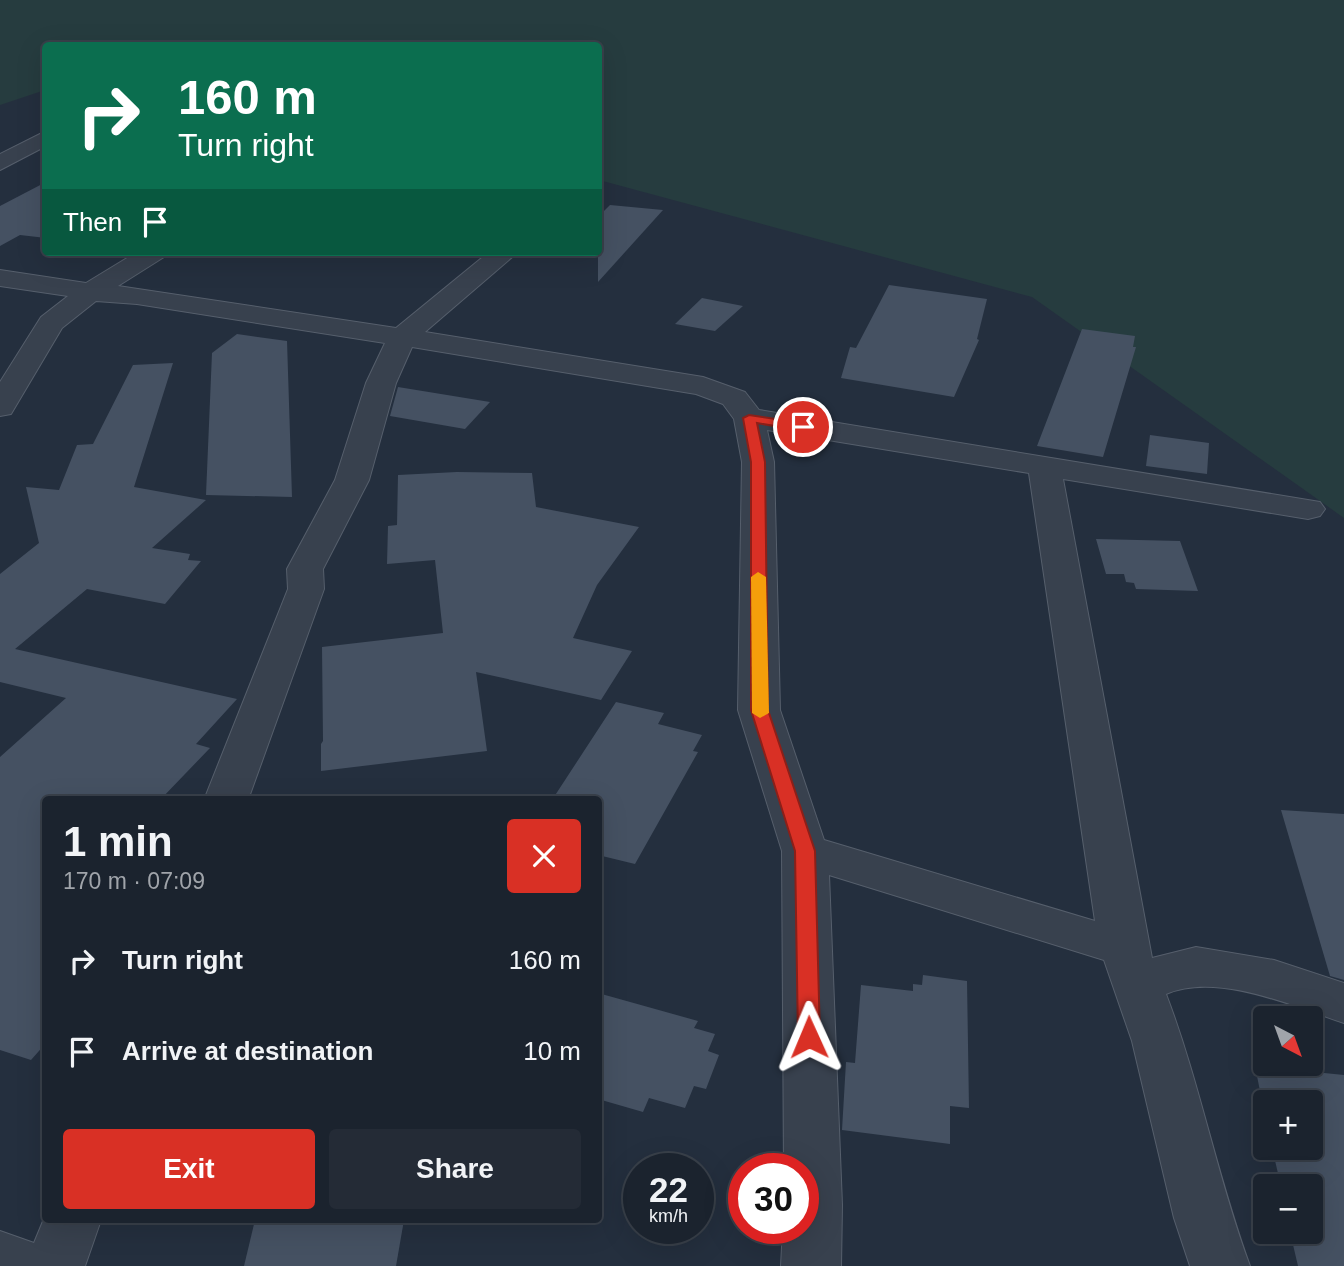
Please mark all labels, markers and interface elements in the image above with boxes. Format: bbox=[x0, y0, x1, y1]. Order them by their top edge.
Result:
icon: right bbox=[63, 70, 154, 161]
text: 160 m bbox=[178, 70, 317, 124]
text: Turn right bbox=[178, 127, 314, 163]
icon: arrive bbox=[136, 203, 174, 241]
text: Then bbox=[63, 207, 122, 237]
pin bbox=[773, 397, 833, 457]
icon: arrive bbox=[784, 408, 822, 446]
text: 1 min bbox=[63, 818, 173, 865]
button: close bbox=[507, 819, 581, 893]
text: 170 m · 07:09 bbox=[63, 868, 205, 894]
icon: right bbox=[63, 942, 101, 980]
text: Turn right bbox=[122, 945, 243, 975]
text: 160 m bbox=[509, 945, 581, 975]
position arrow bbox=[772, 1000, 846, 1074]
north arrow bbox=[1253, 1006, 1323, 1076]
map controls bbox=[1253, 1006, 1323, 1244]
icon: arrive bbox=[63, 1033, 101, 1071]
text: Arrive at destination bbox=[122, 1036, 373, 1066]
text: 10 m bbox=[523, 1036, 581, 1066]
button: + bbox=[1253, 1090, 1323, 1160]
button: Exit bbox=[63, 1129, 315, 1209]
button: Share bbox=[329, 1129, 581, 1209]
speed limit sign: 30 bbox=[728, 1153, 819, 1244]
text: 22 bbox=[649, 1170, 688, 1209]
button: − bbox=[1253, 1174, 1323, 1244]
text: km/h bbox=[649, 1206, 688, 1226]

